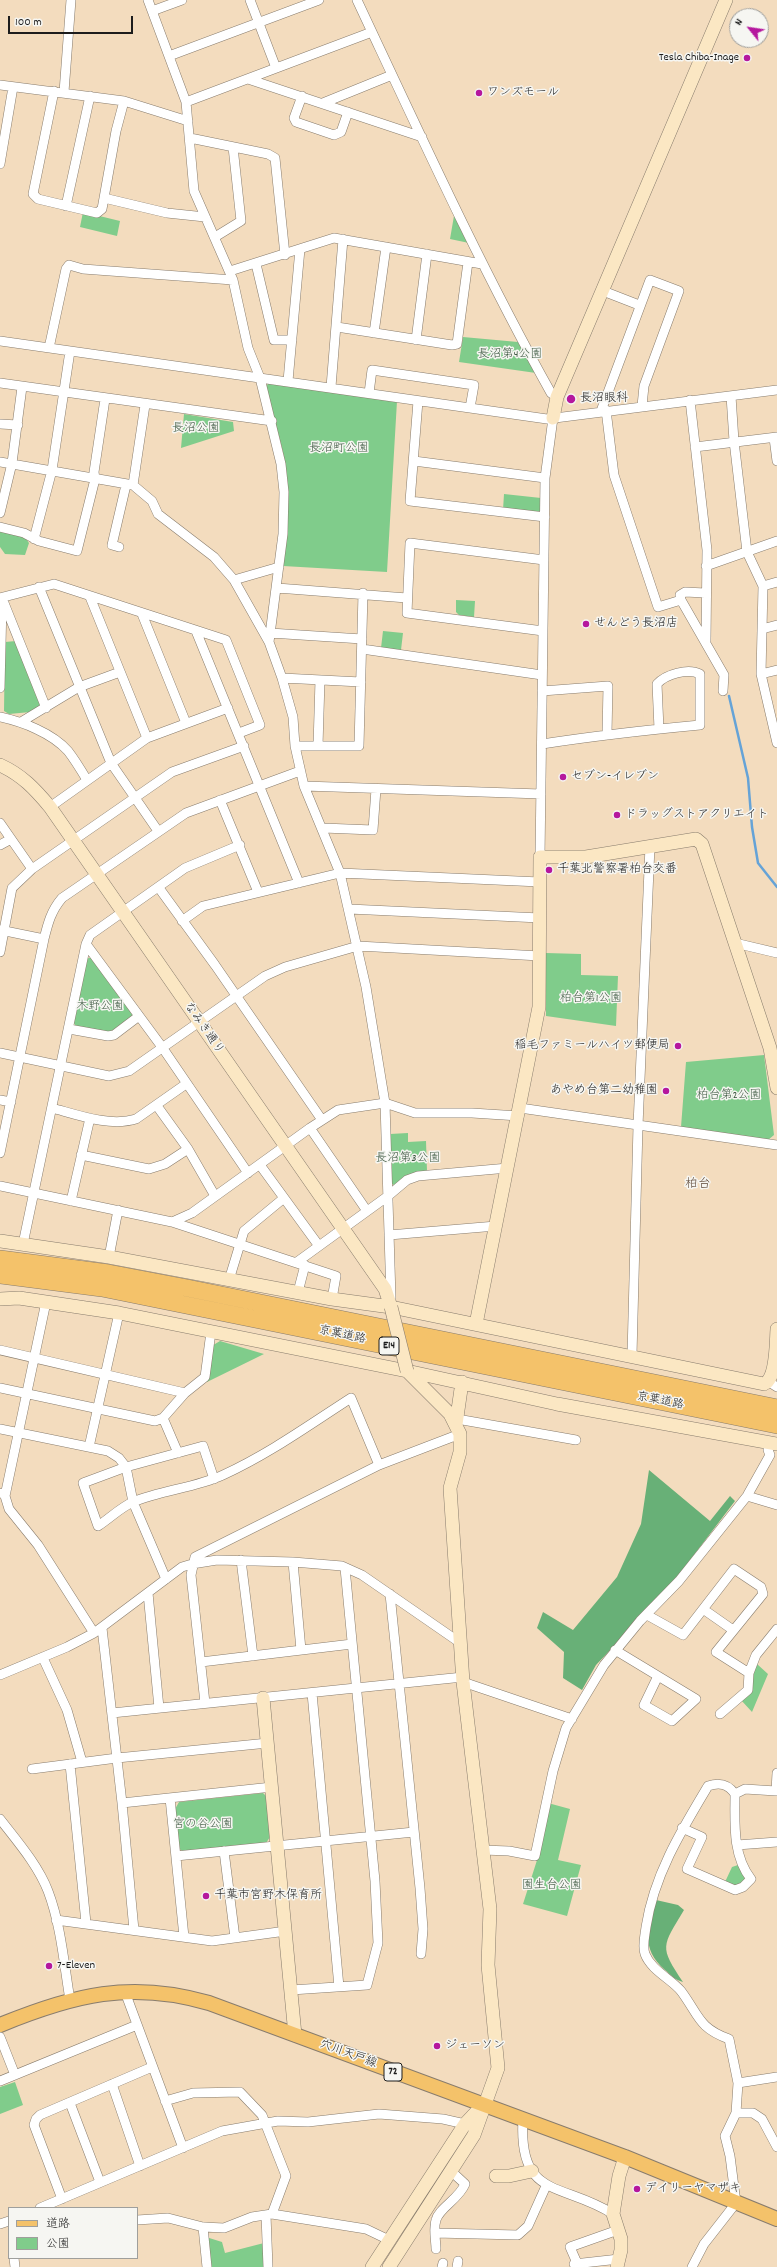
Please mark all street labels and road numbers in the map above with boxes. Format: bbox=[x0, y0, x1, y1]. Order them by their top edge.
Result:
street label: なみき通り bbox=[180, 1000, 226, 1058]
street label: 京葉道路 bbox=[317, 1324, 367, 1348]
road number: E14 bbox=[379, 1337, 399, 1355]
street label: 京葉道路 bbox=[635, 1390, 685, 1414]
street label: 穴川天戸線 bbox=[317, 2038, 379, 2072]
road number: 72 bbox=[384, 2063, 402, 2081]

